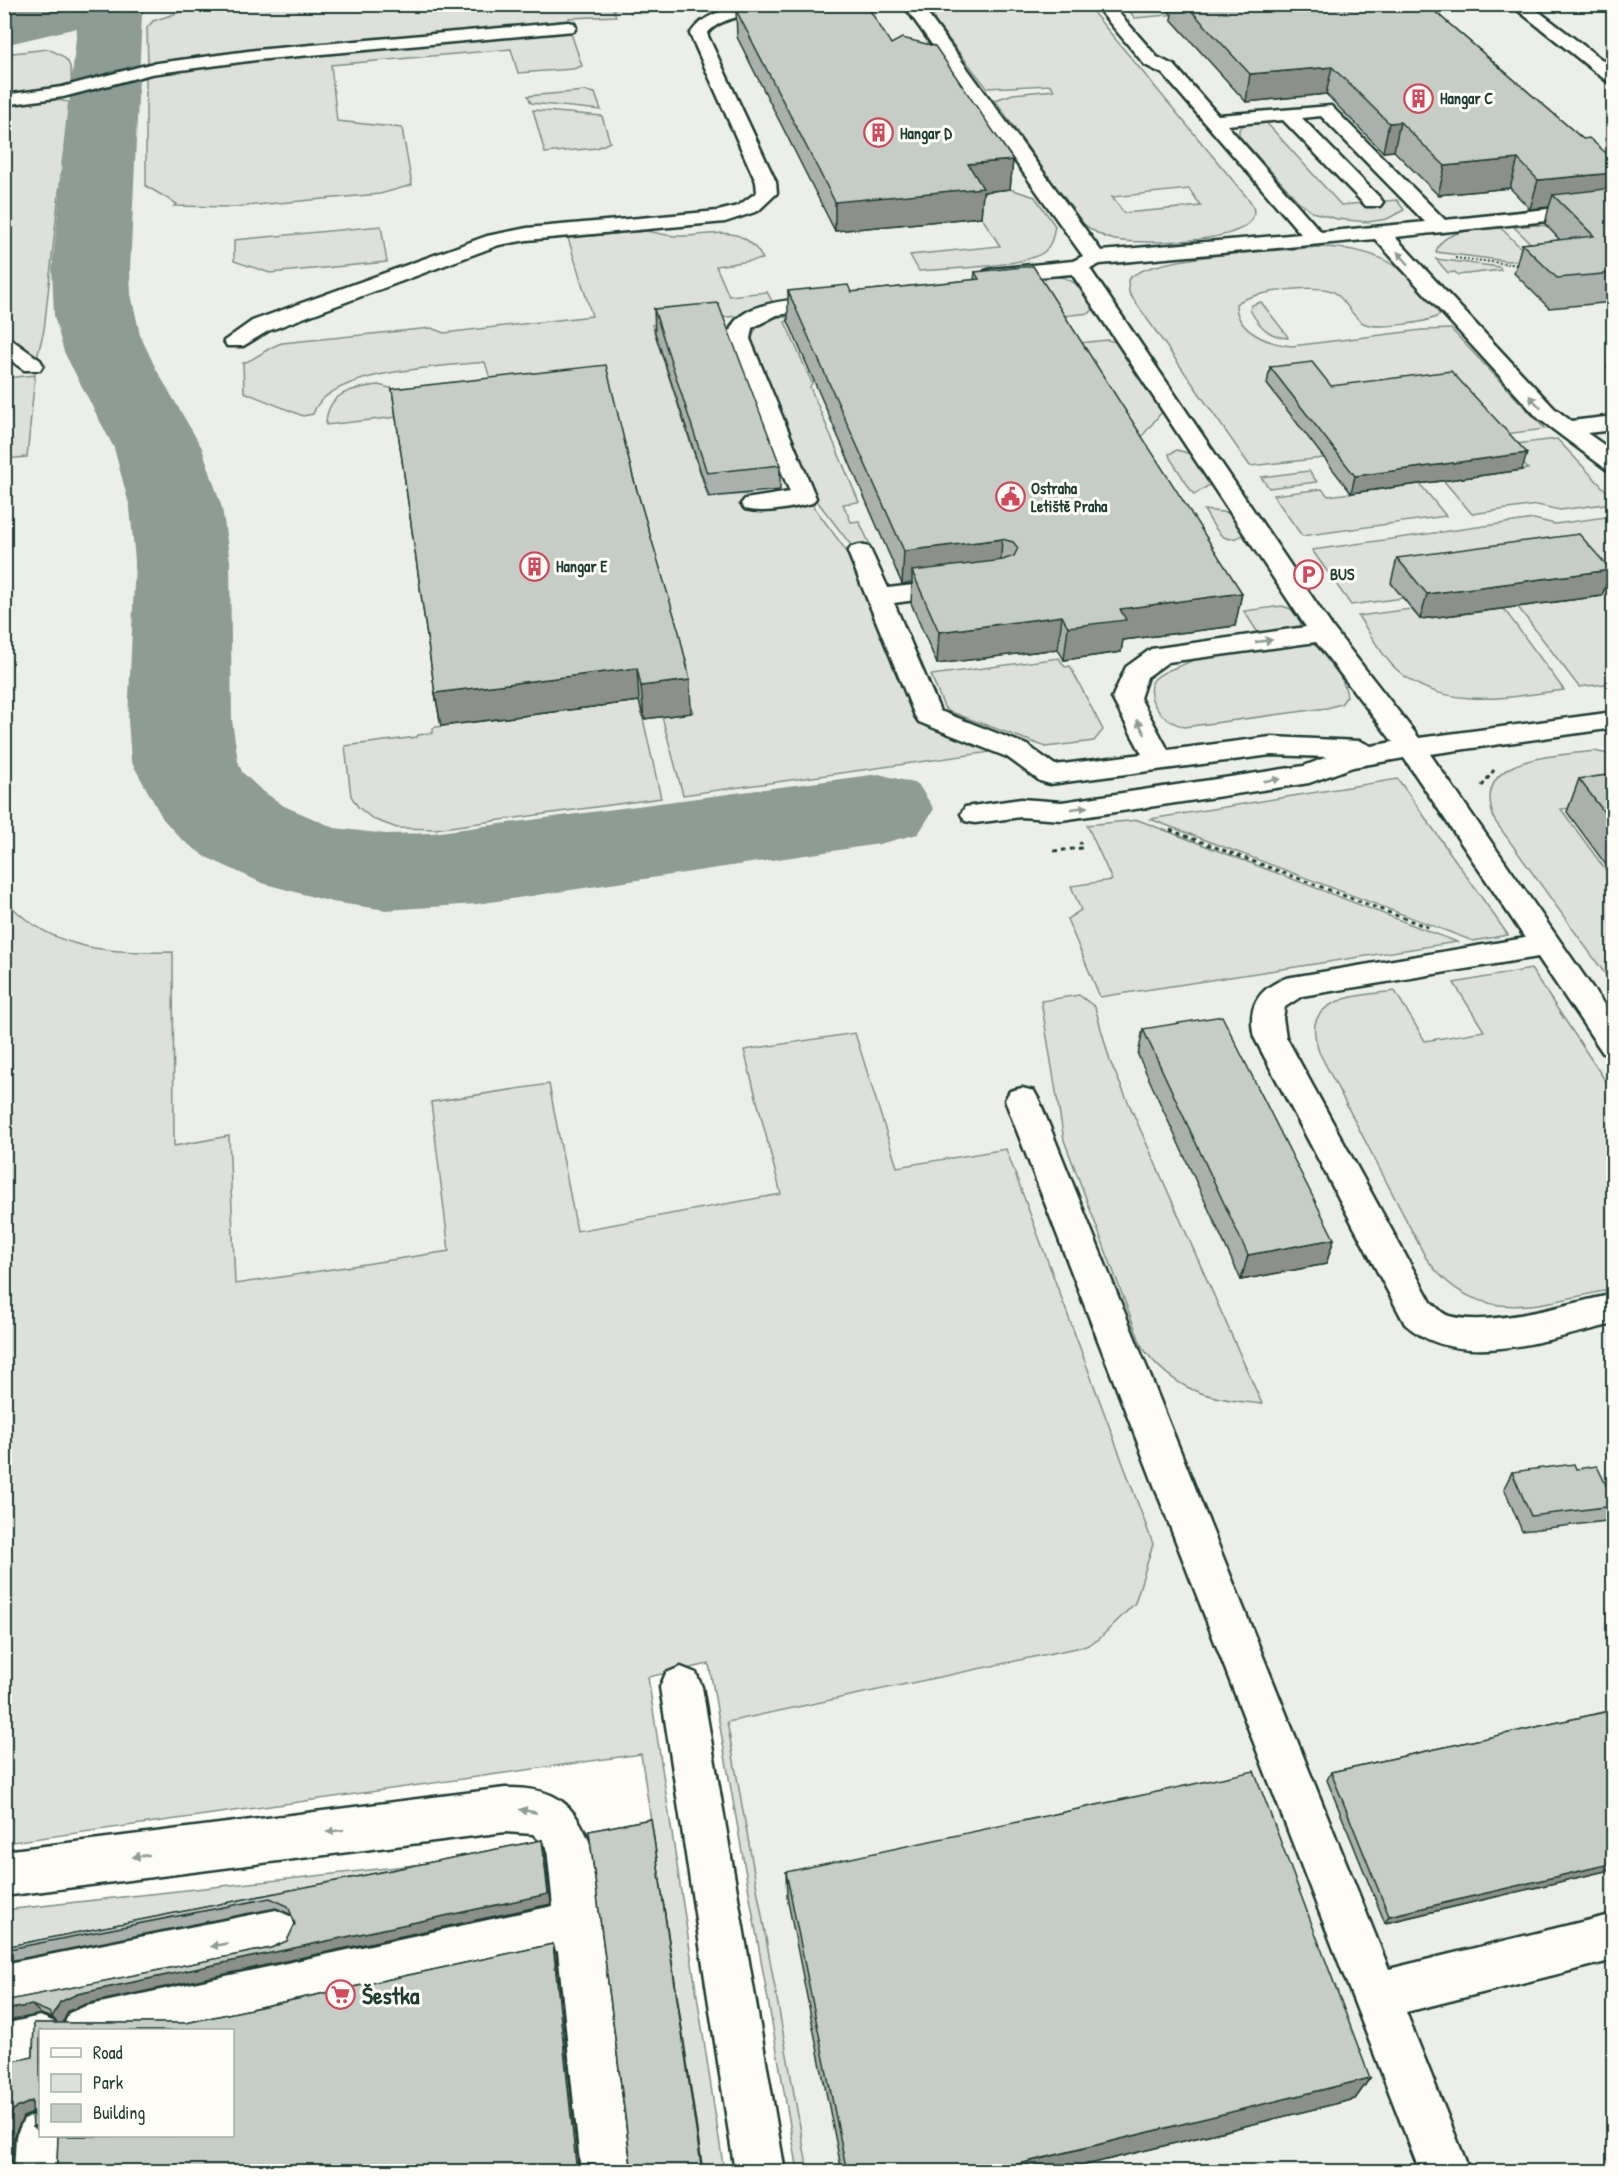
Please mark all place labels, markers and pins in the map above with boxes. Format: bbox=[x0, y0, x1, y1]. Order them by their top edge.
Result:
building icon: Hangar C bbox=[1403, 82, 1435, 114]
place label: Hangar C bbox=[1440, 87, 1493, 110]
building icon: Hangar D bbox=[863, 117, 895, 149]
place label: Hangar D bbox=[900, 122, 952, 145]
place label: Ostraha Letiště Praha bbox=[1031, 477, 1108, 517]
public building icon: Ostraha Letiště Praha bbox=[994, 481, 1026, 513]
building icon: Hangar E bbox=[519, 550, 551, 582]
place label: Hangar E bbox=[556, 555, 608, 578]
parking icon: BUS bbox=[1293, 558, 1325, 590]
place label: BUS bbox=[1330, 563, 1355, 585]
supermarket icon: Šestka bbox=[325, 1979, 357, 2011]
place label: Šestka bbox=[362, 1979, 420, 2011]

